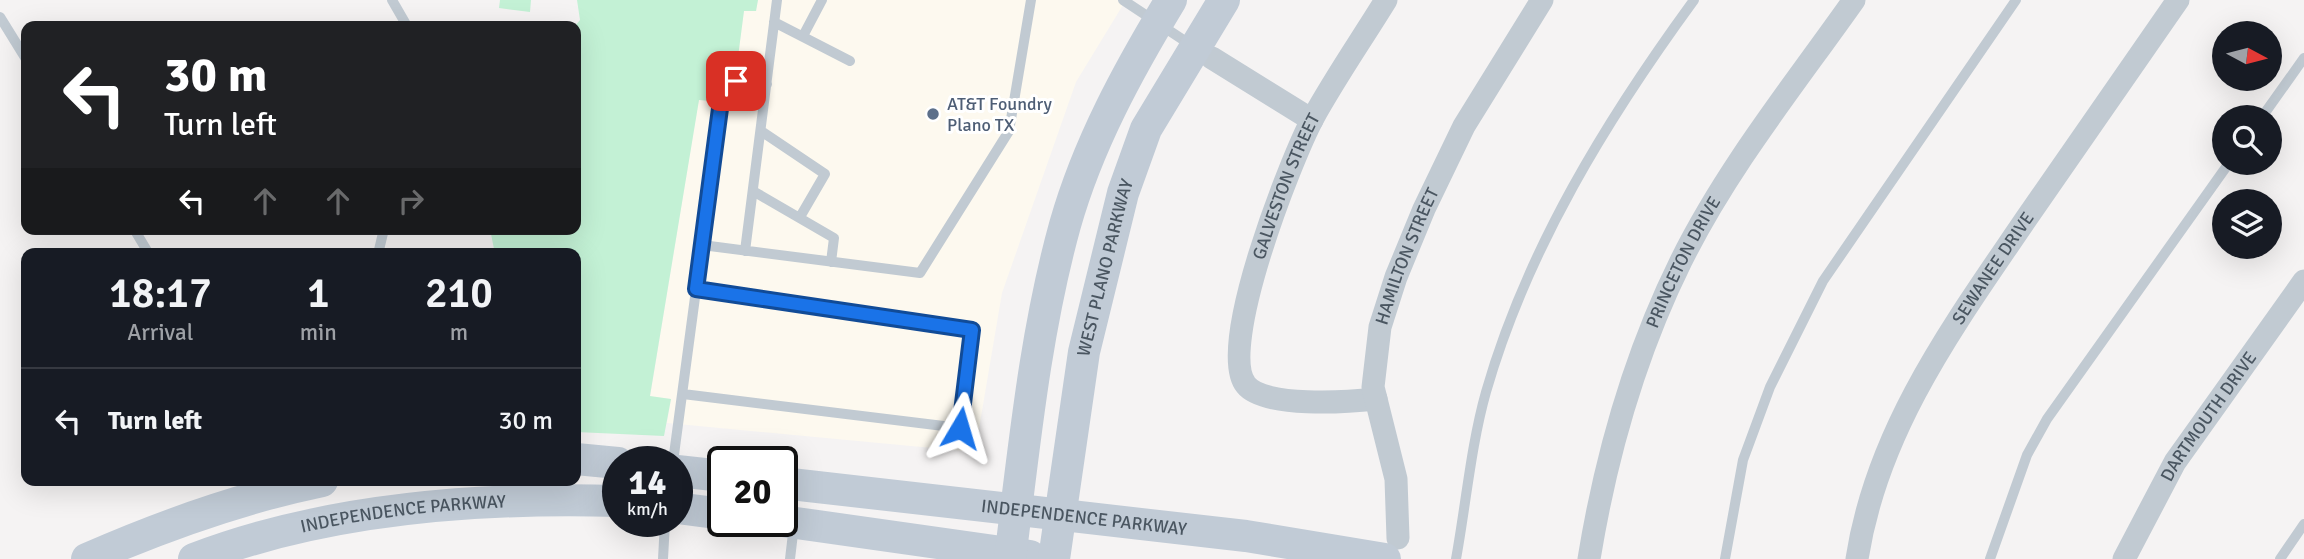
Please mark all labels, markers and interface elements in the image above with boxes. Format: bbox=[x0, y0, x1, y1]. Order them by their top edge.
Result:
north arrow bbox=[2212, 21, 2282, 91]
map controls bbox=[2212, 21, 2282, 259]
text: 30 m bbox=[164, 45, 267, 105]
icon: left bbox=[49, 49, 140, 140]
pin bbox=[706, 51, 766, 111]
icon: arrive bbox=[717, 62, 755, 100]
place label: AT&T Foundry Plano TX bbox=[947, 93, 1053, 136]
text: Turn left bbox=[164, 105, 277, 144]
button: search bbox=[2212, 105, 2282, 175]
marker: AT&T Foundry Plano TX bbox=[925, 106, 941, 122]
street label: GALVESTON STREET bbox=[1248, 109, 1325, 262]
street label: WEST PLANO PARKWAY bbox=[1072, 176, 1138, 359]
icon: left bbox=[173, 182, 211, 220]
icon: ahead bbox=[246, 182, 284, 220]
icon: ahead bbox=[319, 182, 357, 220]
icon: right bbox=[392, 182, 430, 220]
street label: HAMILTON STREET bbox=[1370, 184, 1444, 327]
button: layers bbox=[2212, 189, 2282, 259]
street label: PRINCETON DRIVE bbox=[1641, 192, 1725, 331]
street label: SEWANEE DRIVE bbox=[1947, 208, 2039, 328]
text: 18:17 bbox=[109, 268, 212, 319]
text: 1 bbox=[307, 268, 330, 319]
text: 210 bbox=[425, 268, 493, 319]
text: Arrival bbox=[127, 318, 193, 347]
text: min bbox=[300, 318, 337, 347]
text: m bbox=[450, 318, 468, 347]
street label: DARTMOUTH DRIVE bbox=[2156, 347, 2261, 485]
position arrow bbox=[923, 391, 997, 465]
icon: left bbox=[49, 402, 87, 440]
text: Turn left bbox=[108, 405, 202, 437]
text: 30 m bbox=[498, 405, 553, 437]
speed limit sign: 20 bbox=[707, 446, 798, 537]
text: 14 bbox=[629, 461, 666, 504]
street label: INDEPENDENCE PARKWAY bbox=[298, 490, 506, 538]
street label: INDEPENDENCE PARKWAY bbox=[980, 495, 1188, 540]
text: km/h bbox=[627, 498, 668, 520]

